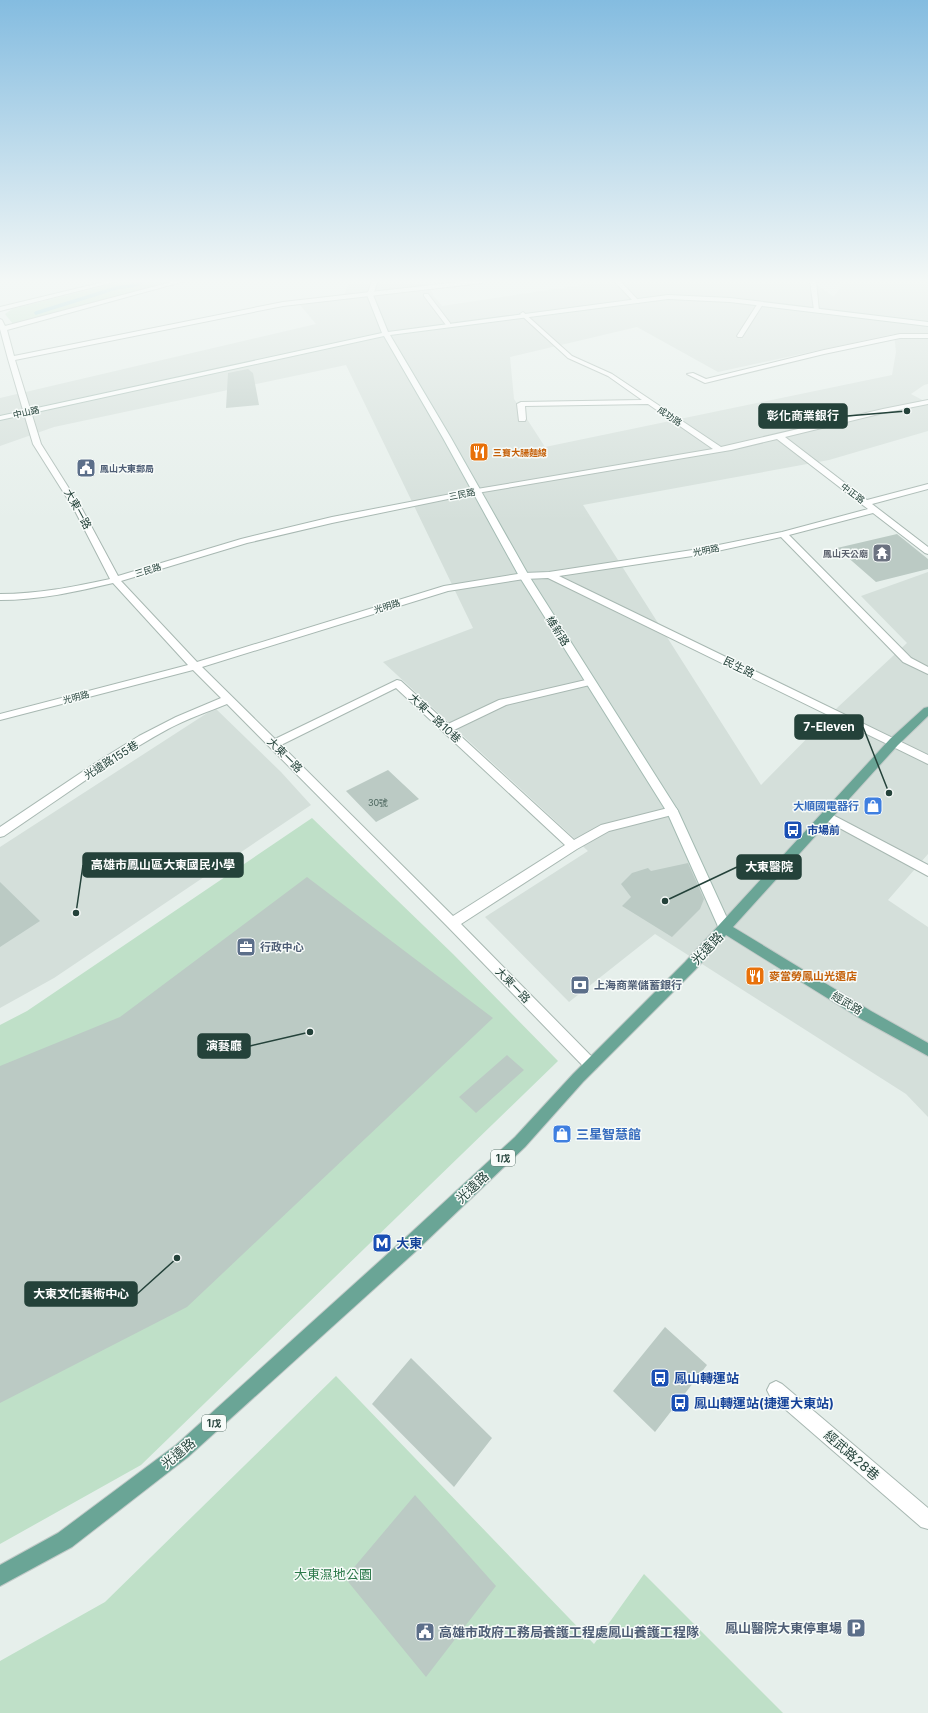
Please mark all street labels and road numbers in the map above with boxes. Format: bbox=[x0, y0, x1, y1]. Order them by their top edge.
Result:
street label: 中山路 bbox=[12, 404, 40, 420]
street label: 成功路 bbox=[656, 404, 684, 428]
street label: 中正路 bbox=[839, 480, 867, 506]
street label: 大東一路 bbox=[61, 486, 95, 532]
street label: 三民路 bbox=[448, 486, 476, 502]
street label: 光明路 bbox=[692, 542, 720, 558]
street label: 三民路 bbox=[133, 561, 163, 579]
street label: 光明路 bbox=[372, 597, 402, 615]
street label: 維新路 bbox=[543, 613, 573, 649]
street label: 民生路 bbox=[721, 653, 757, 681]
street label: 光明路 bbox=[62, 688, 90, 706]
street label: 大東一路10巷 bbox=[406, 690, 464, 746]
street label: 大東一路 bbox=[264, 734, 306, 776]
street label: 光遠路155巷 bbox=[81, 738, 141, 782]
street label: 光遠路 bbox=[688, 928, 726, 968]
street label: 大東一路 bbox=[493, 964, 533, 1006]
street label: 經武路 bbox=[829, 989, 865, 1017]
road number: 1戊 bbox=[491, 1150, 515, 1166]
street label: 光遠路 bbox=[452, 1168, 492, 1206]
road number: 1戊 bbox=[202, 1415, 226, 1431]
street label: 經武路28巷 bbox=[821, 1427, 883, 1483]
street label: 光遠路 bbox=[158, 1435, 198, 1471]

